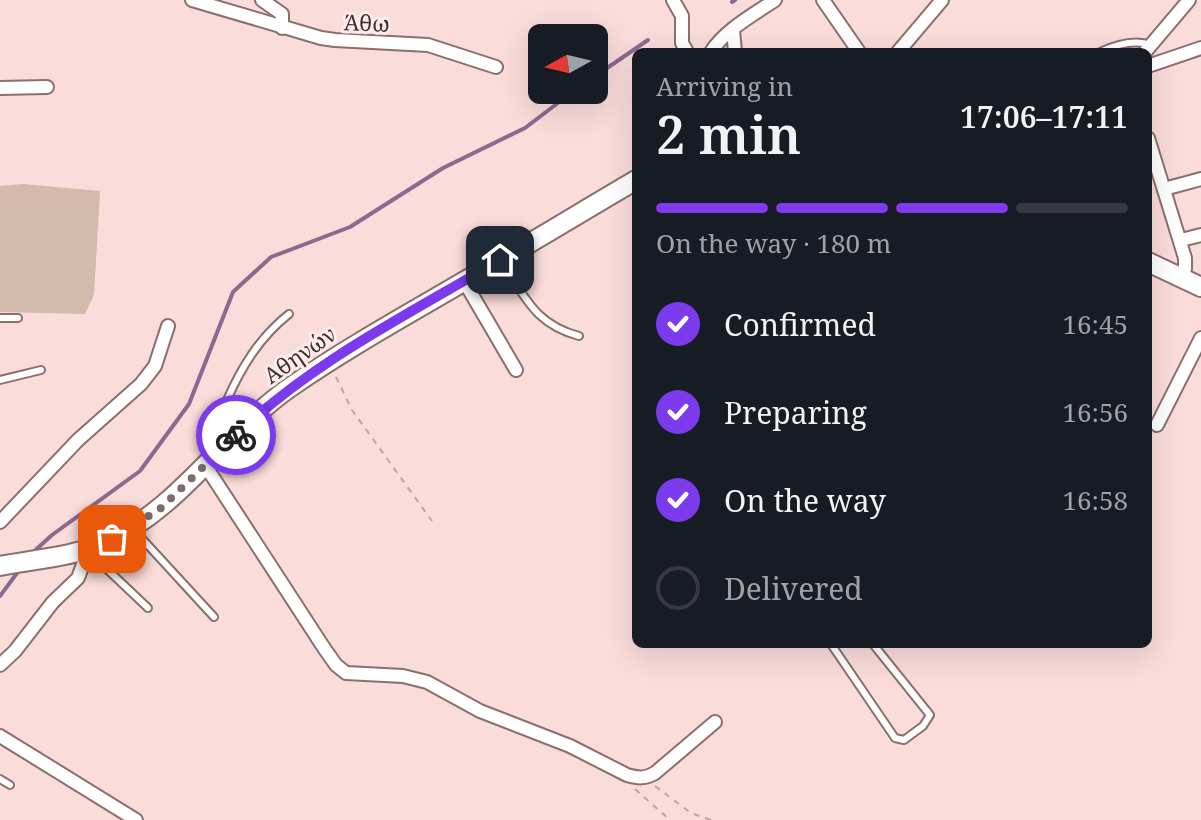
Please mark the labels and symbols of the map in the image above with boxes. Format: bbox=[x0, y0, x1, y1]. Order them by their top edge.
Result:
street label: Άθω bbox=[344, 6, 390, 38]
north arrow bbox=[528, 24, 608, 104]
pin bbox=[466, 226, 534, 294]
street label: Αθηνών bbox=[257, 318, 341, 390]
courier bbox=[196, 395, 276, 475]
pin bbox=[78, 505, 146, 573]

